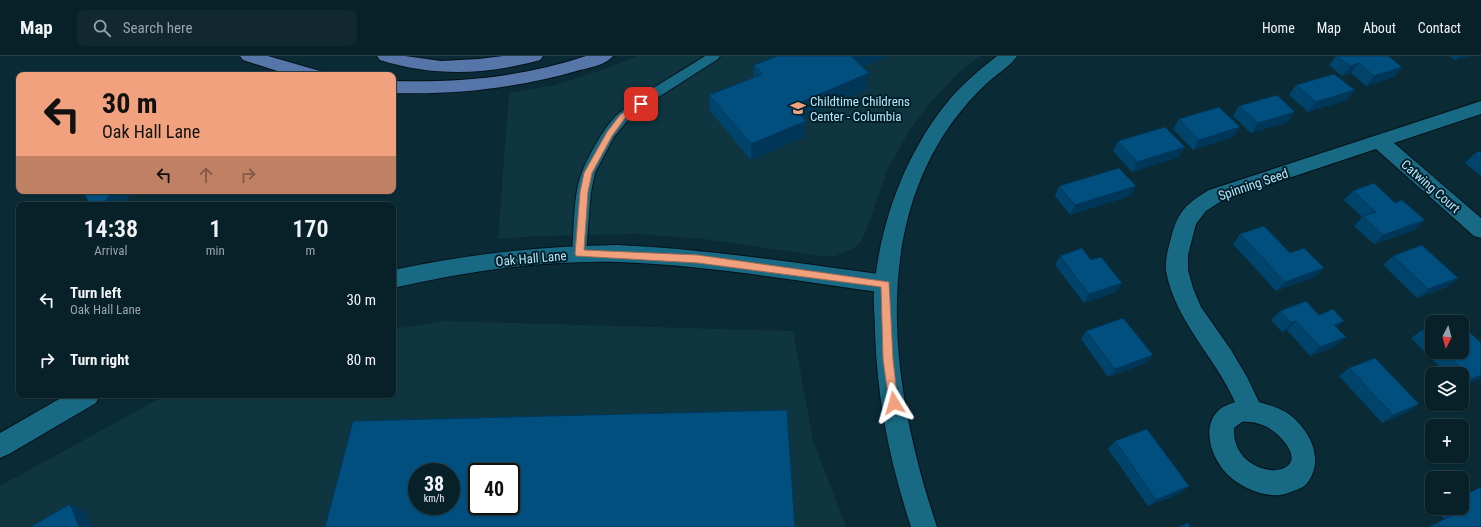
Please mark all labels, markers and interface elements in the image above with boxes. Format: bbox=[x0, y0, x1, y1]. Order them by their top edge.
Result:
search box bbox=[77, 10, 357, 46]
text: Map bbox=[20, 16, 53, 39]
icon: search bbox=[91, 17, 113, 39]
text: Search here bbox=[123, 19, 193, 37]
text: Home bbox=[1262, 20, 1295, 36]
text: Map bbox=[1317, 20, 1341, 36]
text: About bbox=[1363, 20, 1396, 36]
text: Contact bbox=[1418, 20, 1461, 36]
text: 30 m bbox=[102, 87, 158, 120]
pin bbox=[624, 87, 658, 121]
icon: left bbox=[36, 88, 88, 140]
icon: arrive bbox=[630, 93, 652, 115]
place label: Childtime Childrens Center - Columbia bbox=[810, 94, 910, 124]
school or university icon: Childtime Childrens Center - Columbia bbox=[789, 99, 807, 117]
text: Oak Hall Lane bbox=[102, 121, 200, 142]
street label: Catwing Court bbox=[1398, 157, 1463, 216]
icon: left bbox=[153, 164, 175, 186]
icon: ahead bbox=[195, 164, 217, 186]
icon: right bbox=[237, 164, 259, 186]
street label: Spinning Seed bbox=[1216, 166, 1290, 203]
text: 14:38 bbox=[84, 215, 138, 243]
text: 1 bbox=[209, 215, 221, 243]
text: 170 bbox=[292, 215, 328, 243]
text: Arrival bbox=[94, 243, 127, 258]
text: min bbox=[206, 243, 225, 258]
text: m bbox=[305, 243, 315, 258]
street label: Oak Hall Lane bbox=[495, 248, 567, 269]
text: Turn left bbox=[70, 284, 121, 302]
icon: left bbox=[36, 289, 58, 311]
text: 30 m bbox=[346, 291, 376, 309]
text: Oak Hall Lane bbox=[70, 302, 141, 317]
north arrow bbox=[1425, 315, 1469, 359]
map controls bbox=[1425, 315, 1469, 515]
icon: right bbox=[36, 349, 58, 371]
text: Turn right bbox=[70, 351, 129, 369]
text: 80 m bbox=[346, 351, 376, 369]
button: layers bbox=[1425, 367, 1469, 411]
position arrow bbox=[873, 382, 915, 424]
button: + bbox=[1425, 419, 1469, 463]
speed limit sign: 40 bbox=[468, 463, 520, 515]
button: − bbox=[1425, 471, 1469, 515]
text: 38 bbox=[424, 472, 444, 496]
text: km/h bbox=[424, 493, 444, 504]

